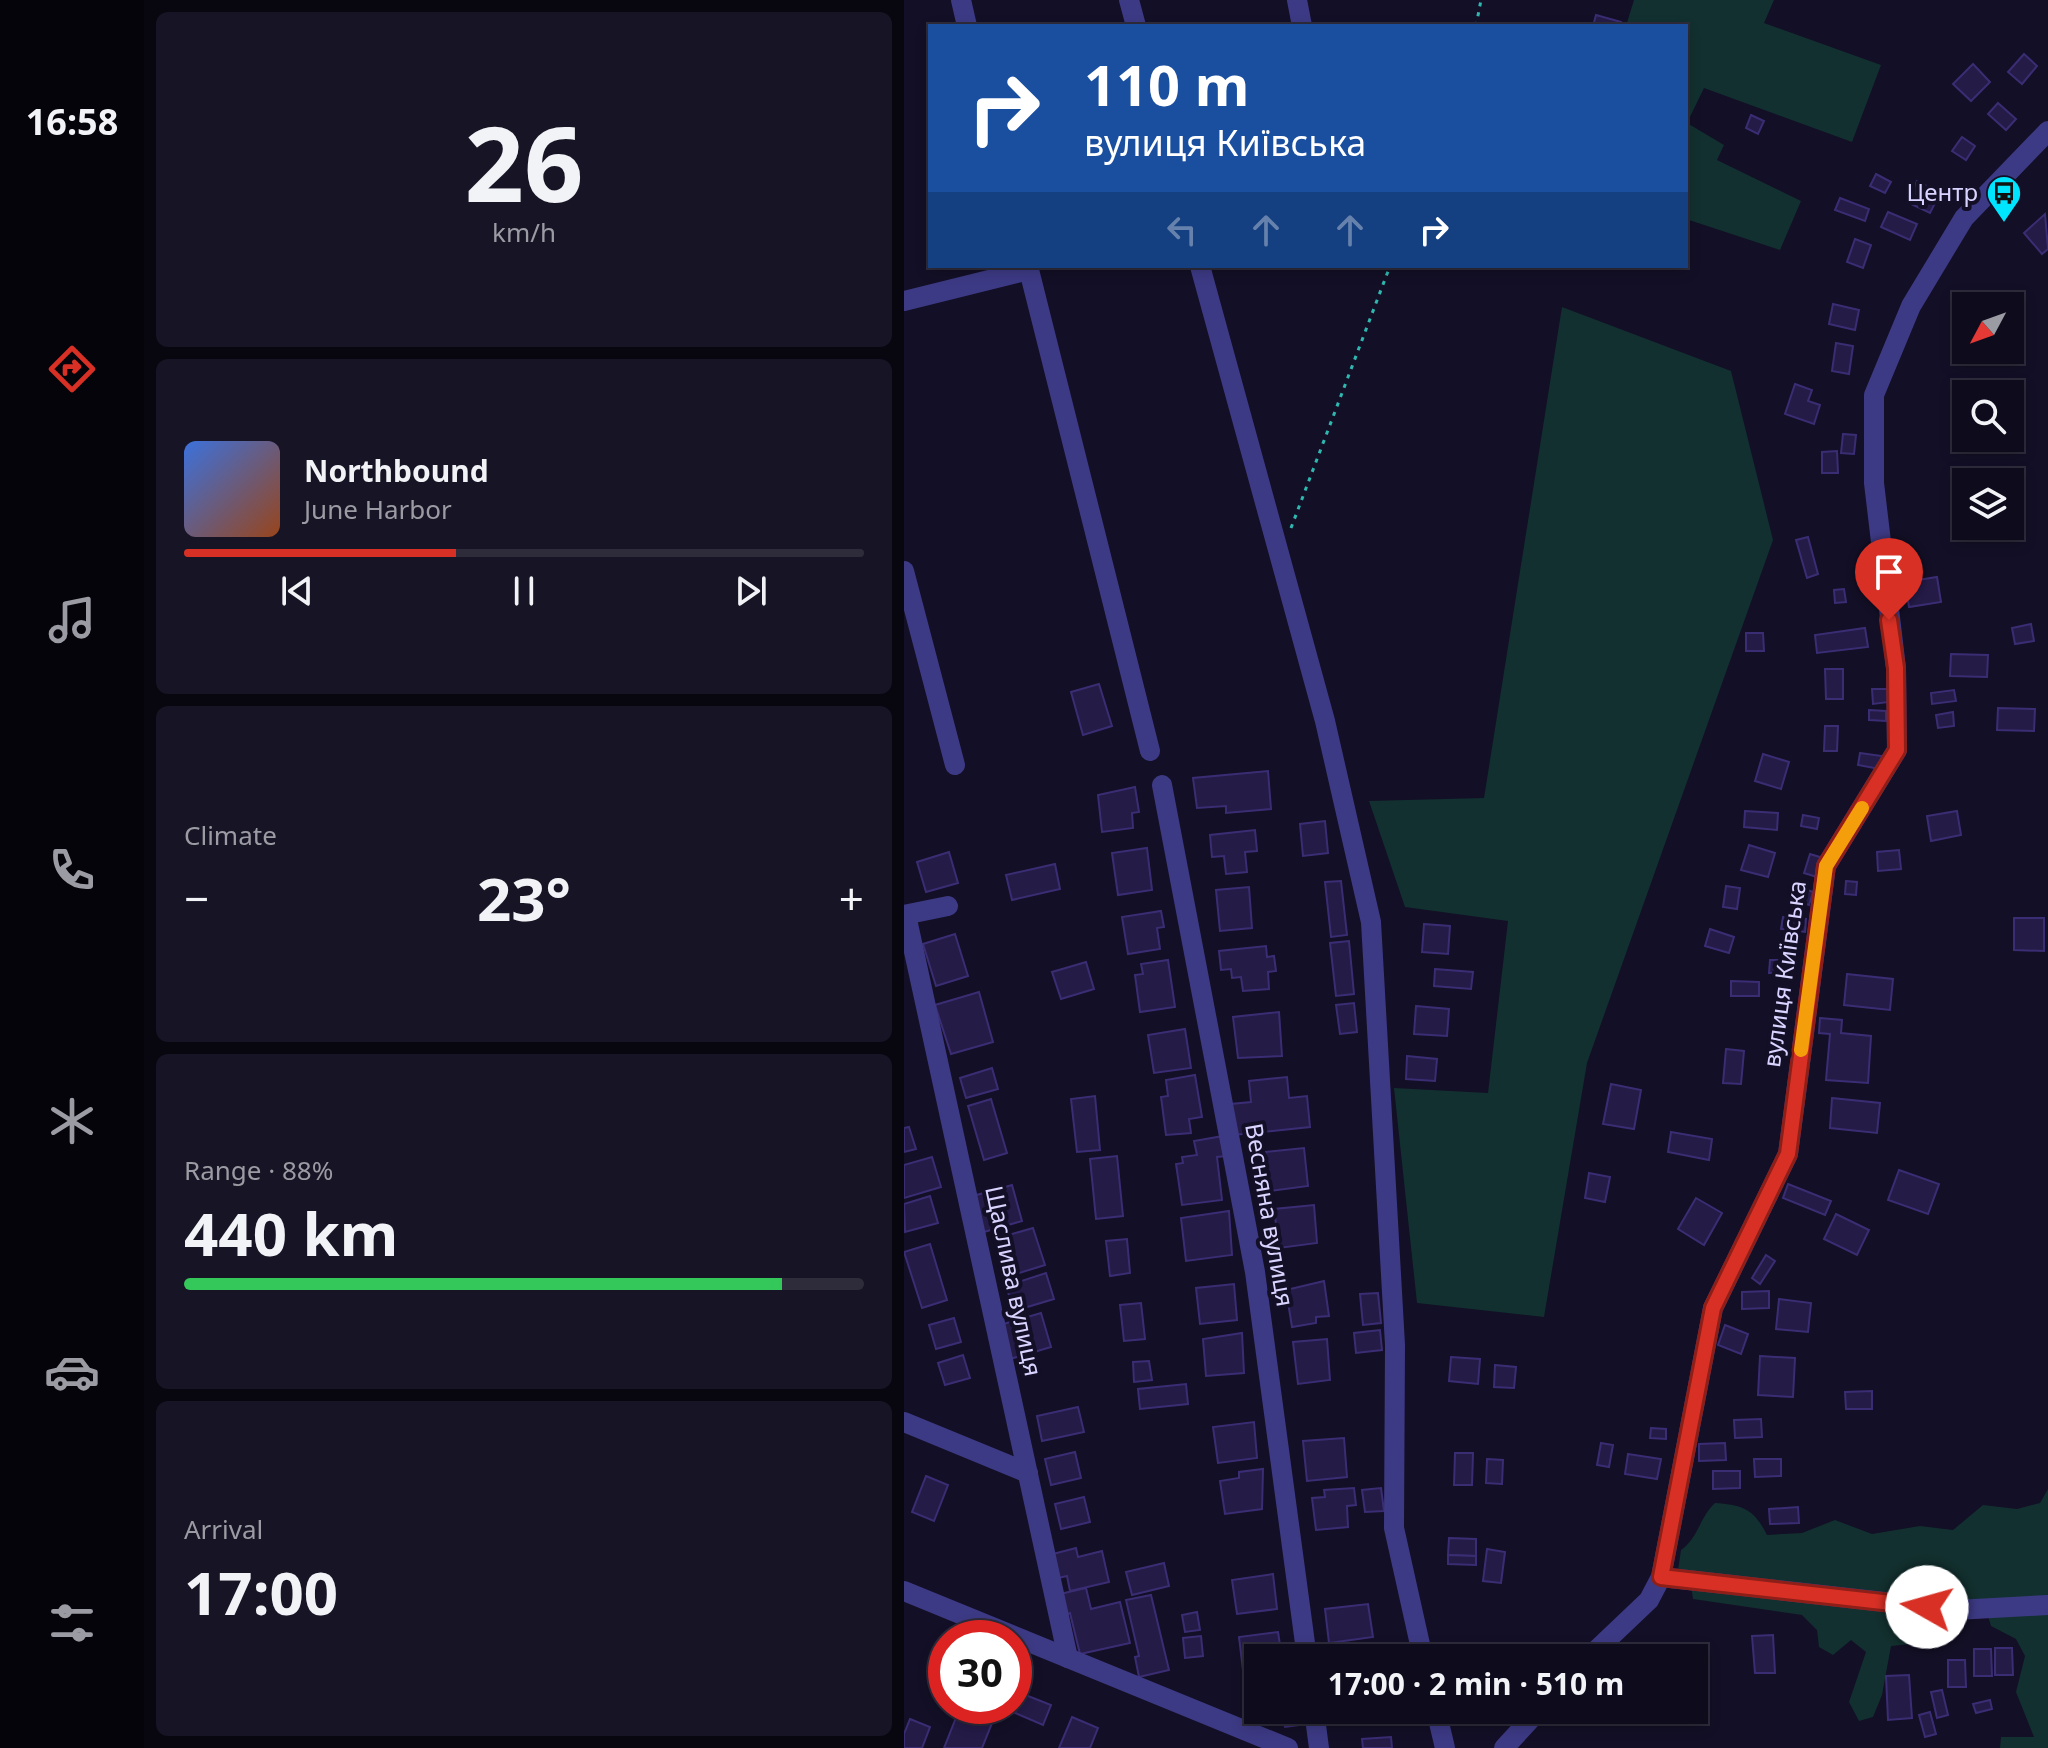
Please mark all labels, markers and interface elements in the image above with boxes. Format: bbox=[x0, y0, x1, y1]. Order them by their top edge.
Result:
text: 110 m bbox=[1084, 46, 1249, 122]
icon: right bbox=[952, 56, 1056, 160]
text: 26 bbox=[465, 91, 583, 232]
text: 16:58 bbox=[26, 97, 118, 146]
text: вулиця Київська bbox=[1084, 118, 1366, 167]
bus stop icon: Центр bbox=[1985, 174, 2023, 224]
place label: Центр bbox=[1907, 175, 1978, 208]
icon: left bbox=[1160, 208, 1204, 252]
icon: ahead bbox=[1244, 208, 1288, 252]
icon: ahead bbox=[1328, 208, 1372, 252]
icon: right bbox=[1412, 208, 1456, 252]
text: km/h bbox=[492, 214, 556, 250]
north arrow bbox=[1952, 292, 2024, 364]
map controls bbox=[1952, 292, 2024, 540]
icon: directions bbox=[44, 341, 100, 397]
button: search bbox=[1952, 380, 2024, 452]
text: Northbound bbox=[304, 450, 489, 491]
button: layers bbox=[1952, 468, 2024, 540]
text: June Harbor bbox=[304, 491, 452, 527]
pin bbox=[1855, 538, 1923, 620]
icon: arrive bbox=[1867, 550, 1911, 594]
icon: previous bbox=[275, 569, 319, 613]
icon: pause bbox=[502, 569, 546, 613]
icon: next bbox=[729, 569, 773, 613]
icon: music bbox=[44, 592, 100, 648]
text: Climate bbox=[184, 817, 277, 853]
icon: phone bbox=[44, 842, 100, 898]
text: 23° bbox=[477, 857, 571, 939]
text: − bbox=[184, 868, 209, 928]
text: + bbox=[839, 868, 864, 928]
street label: вулиця Київська bbox=[1754, 878, 1813, 1069]
icon: climate bbox=[44, 1093, 100, 1149]
street label: Весняна вулиця bbox=[1238, 1121, 1303, 1309]
text: Range · 88% bbox=[184, 1152, 333, 1188]
street label: Щаслива вулиця bbox=[978, 1182, 1051, 1379]
text: 440 km bbox=[184, 1192, 398, 1274]
icon: car bbox=[44, 1344, 100, 1400]
text: Arrival bbox=[184, 1511, 263, 1547]
text: 17:00 bbox=[184, 1551, 338, 1633]
position arrow bbox=[1885, 1565, 1969, 1649]
icon: filters bbox=[44, 1595, 100, 1651]
speed limit sign: 30 bbox=[928, 1620, 1032, 1724]
text: 17:00 · 2 min · 510 m bbox=[1328, 1663, 1624, 1704]

